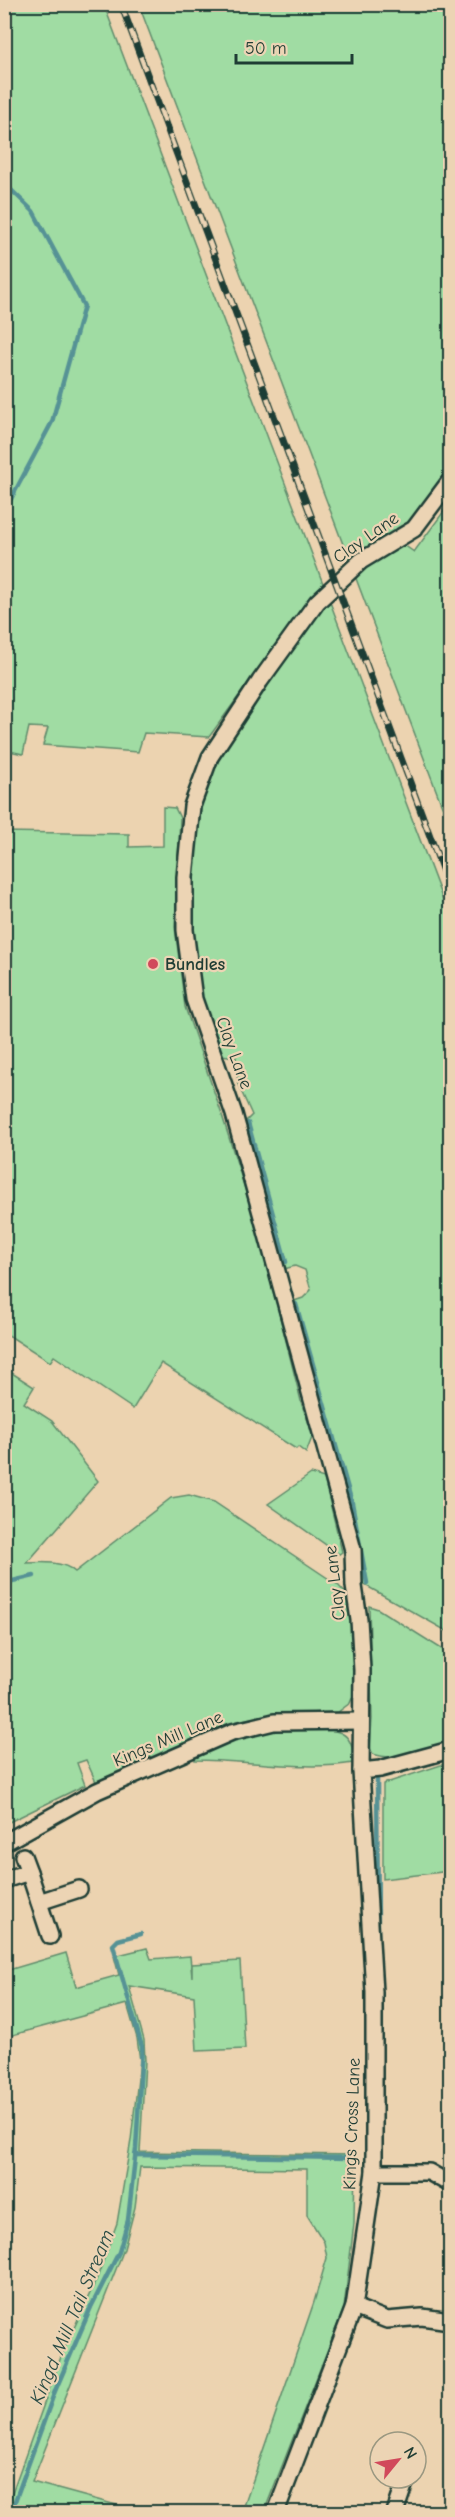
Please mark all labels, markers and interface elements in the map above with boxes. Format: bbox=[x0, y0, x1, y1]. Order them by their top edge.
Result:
scale bar bbox=[236, 27, 352, 65]
text: 50 m bbox=[245, 38, 287, 59]
street label: Clay Lane bbox=[329, 508, 403, 568]
place label: Bundles bbox=[165, 954, 226, 975]
marker: Bundles bbox=[146, 957, 160, 971]
street label: Clay Lane bbox=[211, 1014, 257, 1092]
street label: Clay Lane bbox=[320, 1544, 350, 1622]
street label: Kings Mill Lane bbox=[110, 1706, 226, 1772]
street label: Kings Cross Lane bbox=[339, 2057, 365, 2191]
water label: Kingd Mill Tail Stream bbox=[25, 2226, 119, 2408]
north arrow bbox=[368, 2430, 428, 2490]
text: N bbox=[400, 2444, 421, 2462]

